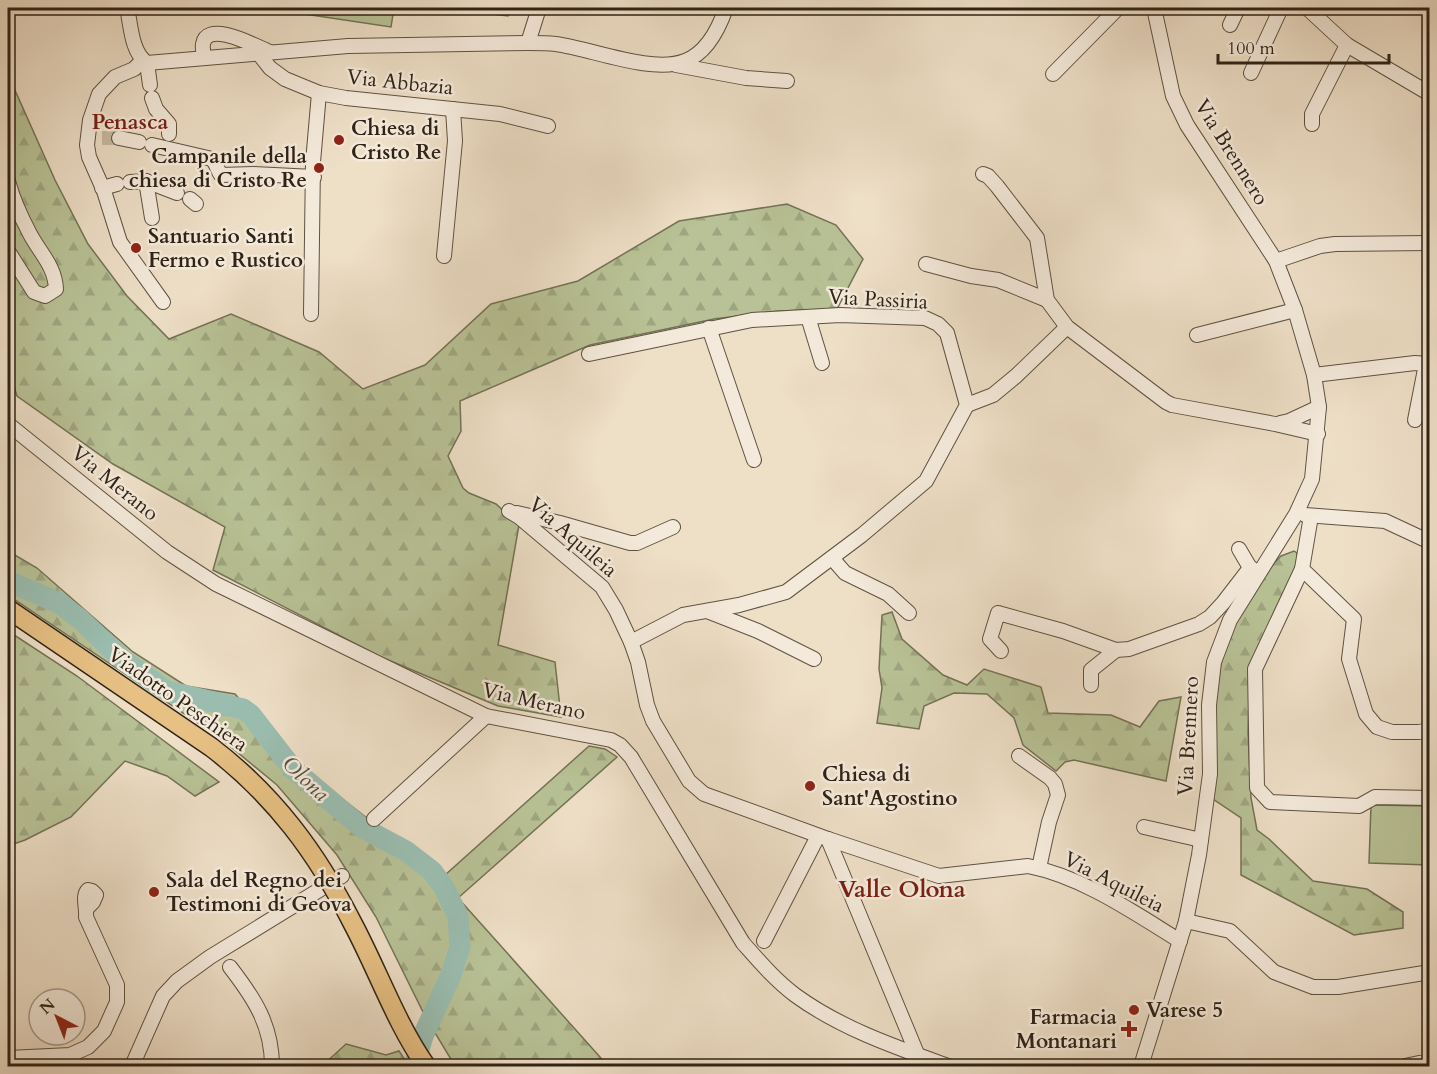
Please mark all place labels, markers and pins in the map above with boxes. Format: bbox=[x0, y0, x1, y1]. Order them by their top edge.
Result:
place label: Chiesa di Cristo Re bbox=[351, 114, 441, 167]
marker: Chiesa di Cristo Re bbox=[332, 133, 346, 147]
place label: Campanile della chiesa di Cristo Re bbox=[129, 142, 308, 195]
marker: Campanile della chiesa di Cristo Re bbox=[312, 161, 326, 175]
place label: Santuario Santi Fermo e Rustico bbox=[148, 222, 303, 275]
marker: Santuario Santi Fermo e Rustico bbox=[129, 241, 143, 255]
place label: Chiesa di Sant'Agostino bbox=[822, 760, 957, 813]
marker: Chiesa di Sant'Agostino bbox=[803, 779, 817, 793]
place label: Sala del Regno dei Testimoni di Geova bbox=[166, 866, 352, 919]
marker: Sala del Regno dei Testimoni di Geova bbox=[147, 885, 161, 899]
place label: Varese 5 bbox=[1146, 996, 1223, 1025]
place label: Farmacia Montanari bbox=[1016, 1003, 1118, 1056]
marker: Varese 5 bbox=[1127, 1003, 1141, 1017]
marker: Farmacia Montanari bbox=[1122, 1022, 1136, 1036]

